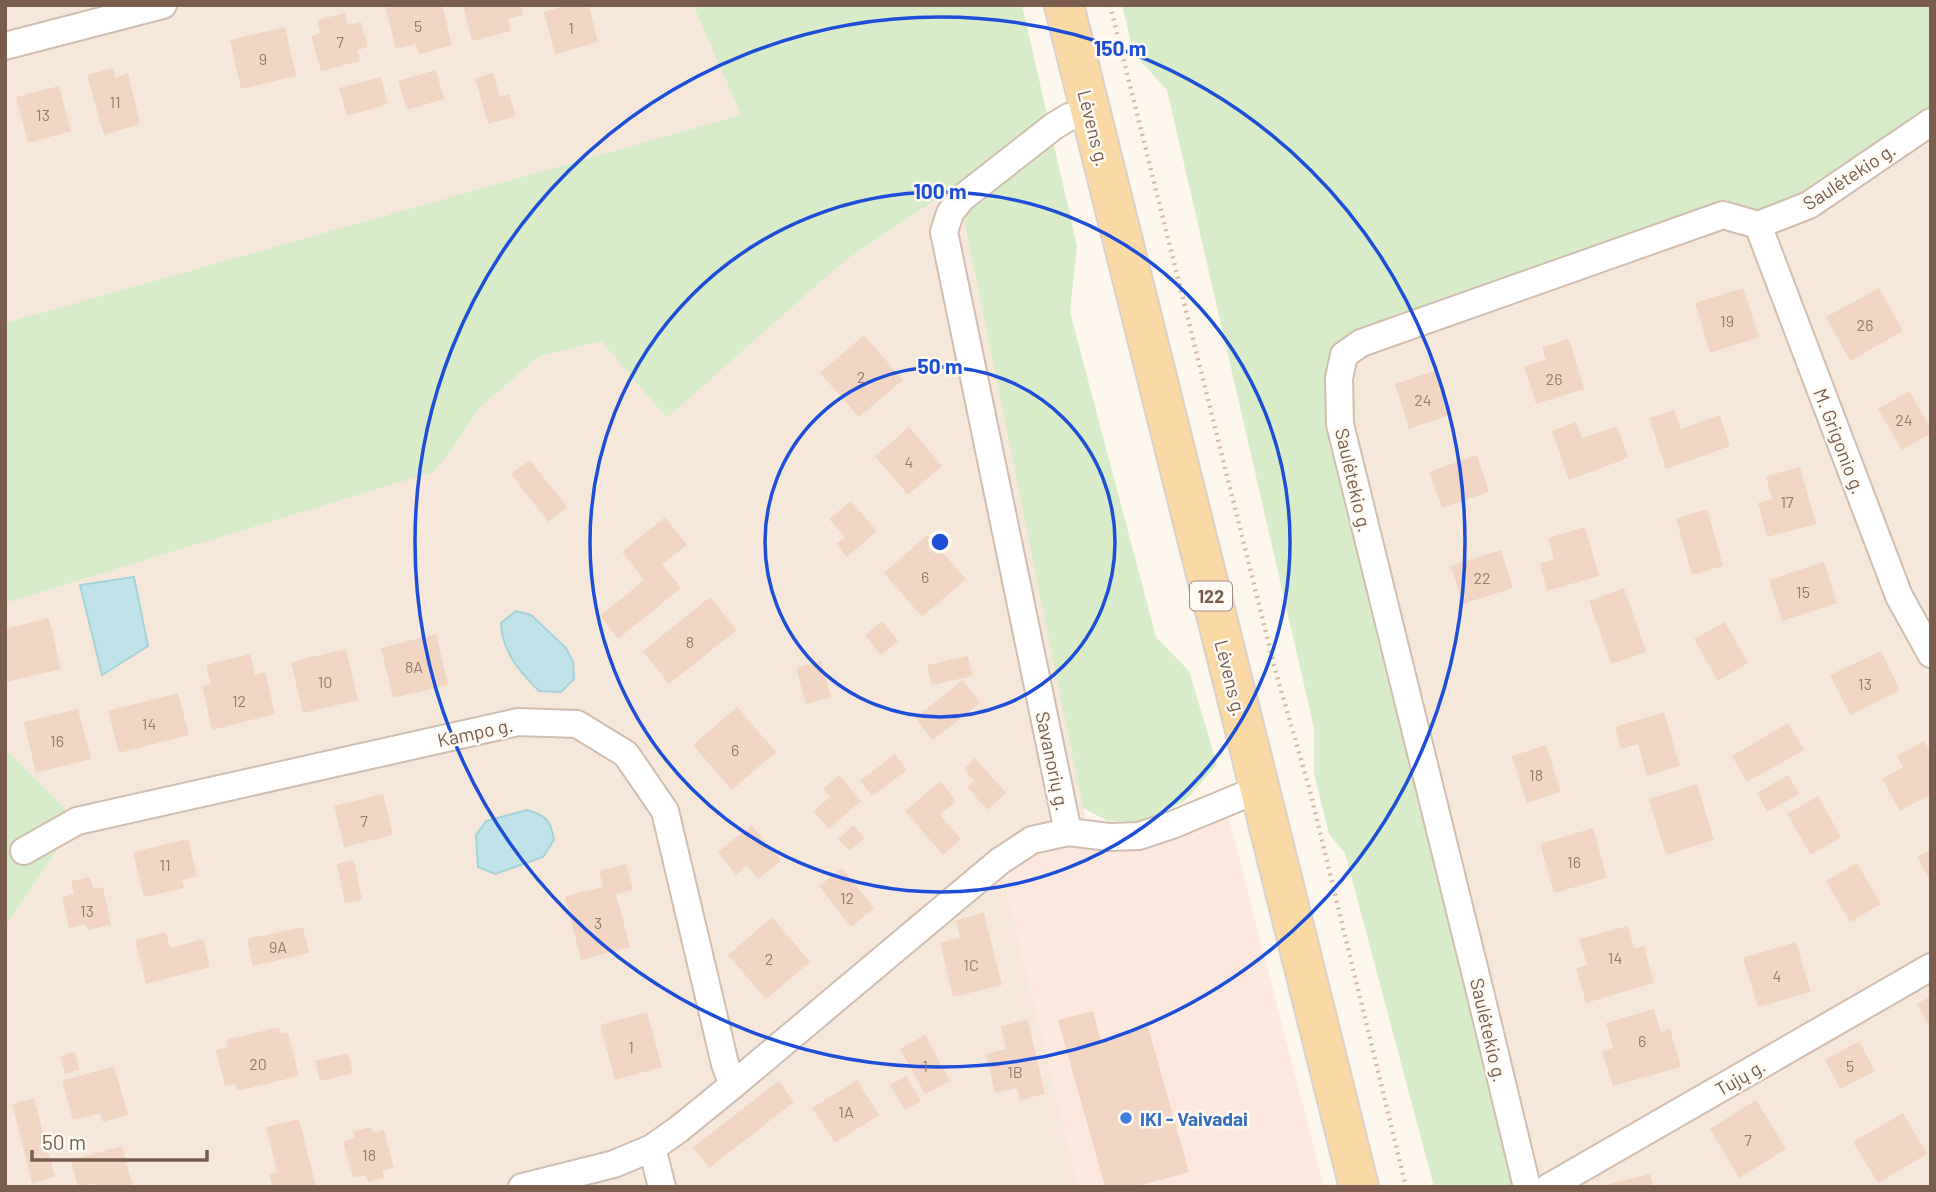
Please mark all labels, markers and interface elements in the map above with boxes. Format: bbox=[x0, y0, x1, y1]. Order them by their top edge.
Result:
house number: 5 bbox=[414, 16, 422, 35]
house number: 1 bbox=[568, 18, 574, 37]
house number: 7 bbox=[336, 32, 344, 51]
text: 150 m bbox=[1094, 35, 1146, 60]
house number: 9 bbox=[259, 49, 267, 68]
street label: Lėvens g. bbox=[1073, 87, 1115, 169]
house number: 11 bbox=[109, 92, 121, 111]
house number: 13 bbox=[36, 105, 50, 124]
street label: Saulėtekio g. bbox=[1798, 137, 1900, 215]
text: 100 m bbox=[913, 178, 967, 203]
house number: 19 bbox=[1720, 311, 1734, 330]
house number: 26 bbox=[1857, 315, 1873, 334]
text: 50 m bbox=[917, 353, 963, 378]
house number: 2 bbox=[857, 367, 865, 386]
house number: 26 bbox=[1546, 369, 1562, 388]
street label: M. Grigonio g. bbox=[1809, 385, 1871, 497]
house number: 24 bbox=[1414, 390, 1432, 409]
house number: 24 bbox=[1895, 410, 1913, 429]
street label: Saulėtekio g. bbox=[1331, 426, 1377, 534]
house number: 4 bbox=[905, 452, 913, 471]
house number: 17 bbox=[1780, 492, 1794, 511]
centre of rings bbox=[928, 530, 952, 554]
house number: 6 bbox=[921, 567, 929, 586]
house number: 22 bbox=[1473, 568, 1491, 587]
road number: 122 bbox=[1190, 582, 1232, 610]
house number: 15 bbox=[1796, 582, 1810, 601]
house number: 8 bbox=[686, 632, 694, 651]
street label: Lėvens g. bbox=[1210, 637, 1252, 719]
house number: 8A bbox=[405, 657, 423, 676]
house number: 10 bbox=[318, 672, 332, 691]
house number: 13 bbox=[1858, 674, 1872, 693]
house number: 12 bbox=[232, 691, 246, 710]
street label: Savanorių g. bbox=[1031, 709, 1075, 813]
street label: Kampo g. bbox=[435, 713, 515, 751]
house number: 14 bbox=[142, 714, 156, 733]
house number: 16 bbox=[50, 731, 64, 750]
house number: 6 bbox=[731, 740, 739, 759]
house number: 18 bbox=[1529, 765, 1543, 784]
house number: 7 bbox=[360, 811, 368, 830]
house number: 16 bbox=[1567, 852, 1581, 871]
house number: 11 bbox=[159, 855, 171, 874]
house number: 12 bbox=[840, 888, 854, 907]
house number: 13 bbox=[80, 901, 94, 920]
house number: 3 bbox=[594, 913, 602, 932]
house number: 9A bbox=[269, 937, 287, 956]
house number: 14 bbox=[1608, 948, 1622, 967]
house number: 2 bbox=[765, 949, 773, 968]
house number: 1C bbox=[963, 955, 979, 974]
house number: 4 bbox=[1773, 966, 1781, 985]
street label: Saulėtekio g. bbox=[1466, 976, 1512, 1084]
house number: 6 bbox=[1638, 1031, 1646, 1050]
house number: 1 bbox=[628, 1037, 634, 1056]
street label: Tujų g. bbox=[1711, 1053, 1769, 1101]
house number: 20 bbox=[249, 1054, 267, 1073]
house number: 1 bbox=[922, 1056, 928, 1075]
house number: 5 bbox=[1846, 1056, 1854, 1075]
house number: 1B bbox=[1007, 1062, 1023, 1081]
house number: 1A bbox=[838, 1102, 854, 1121]
place label: IKI - Vaivadai bbox=[1140, 1107, 1248, 1130]
marker: IKI - Vaivadai bbox=[1118, 1110, 1134, 1126]
scale bar bbox=[32, 1118, 206, 1162]
text: 50 m bbox=[42, 1129, 86, 1154]
house number: 7 bbox=[1744, 1130, 1752, 1149]
house number: 18 bbox=[362, 1145, 376, 1164]

